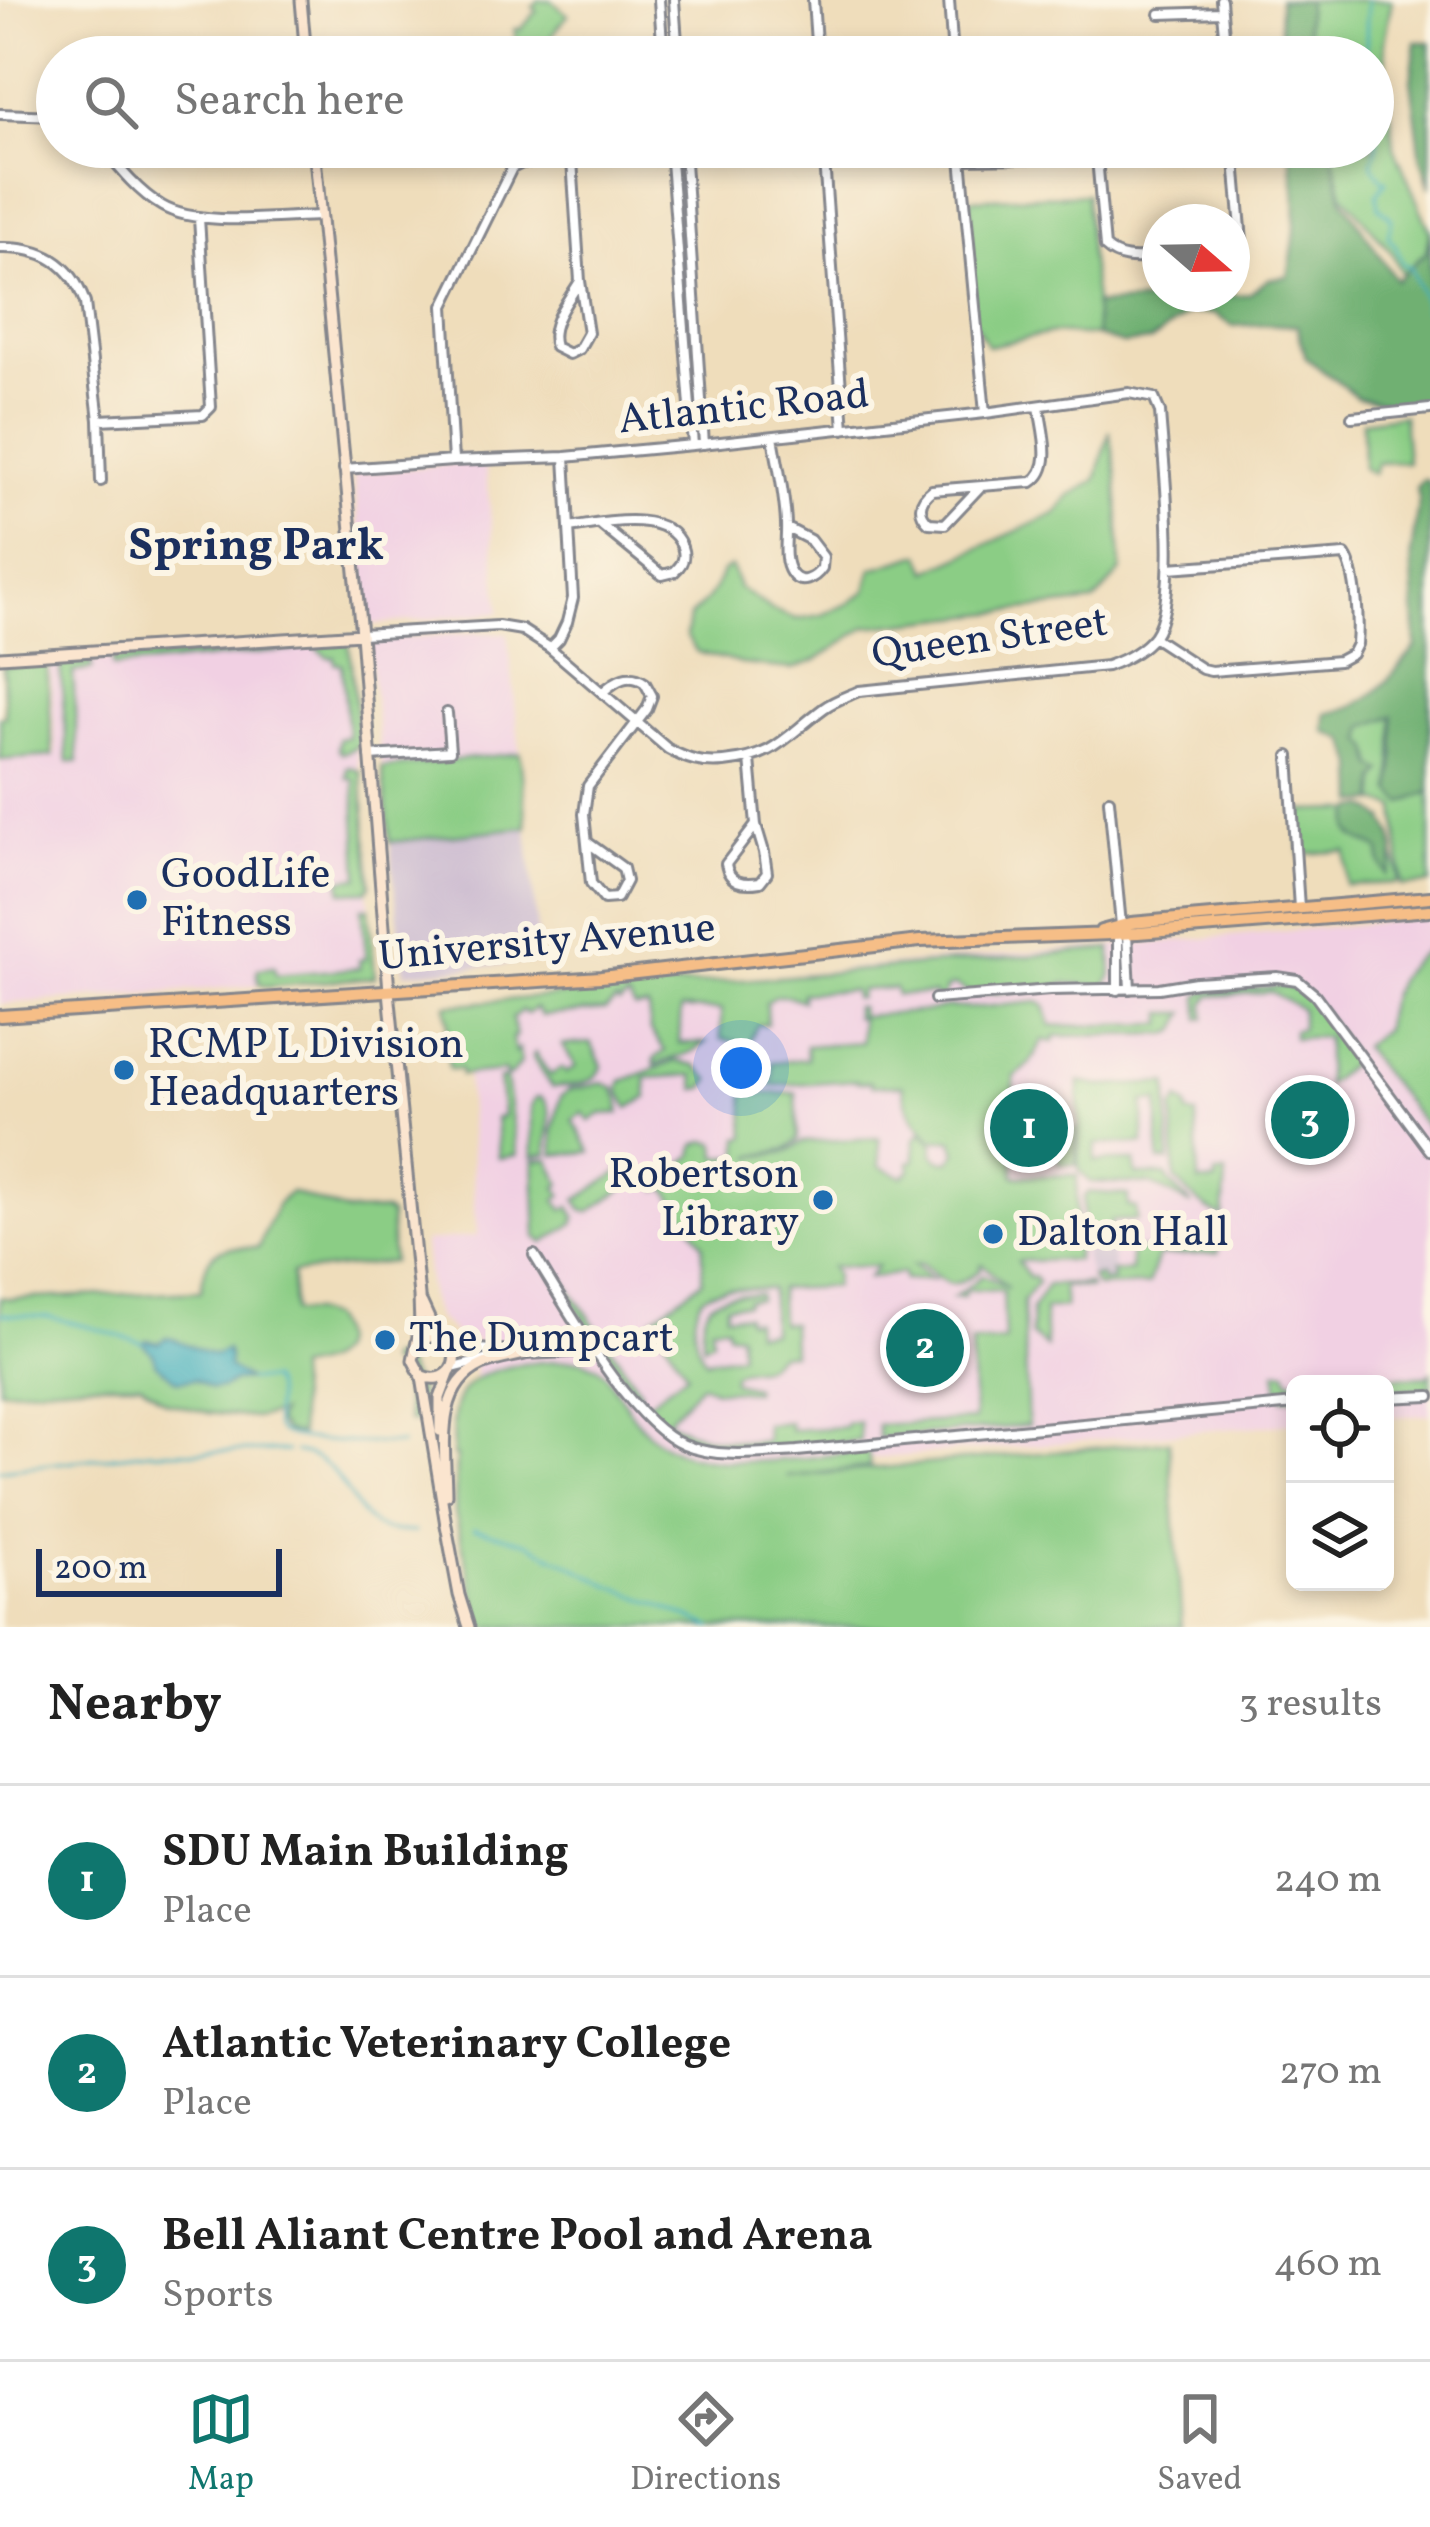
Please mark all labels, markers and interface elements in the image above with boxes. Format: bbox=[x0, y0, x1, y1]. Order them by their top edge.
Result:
search box bbox=[36, 36, 1394, 168]
icon: search bbox=[78, 69, 144, 135]
text: Search here bbox=[174, 71, 405, 134]
north arrow bbox=[1142, 204, 1250, 312]
street label: Atlantic Road bbox=[616, 367, 872, 451]
district label: Spring Park bbox=[128, 516, 384, 579]
street label: Queen Street bbox=[868, 594, 1112, 686]
place label: GoodLife Fitness bbox=[161, 847, 331, 954]
marker: GoodLife Fitness bbox=[124, 887, 150, 913]
street label: University Avenue bbox=[376, 900, 718, 988]
place label: RCMP L Division Headquarters bbox=[148, 1017, 464, 1124]
your location bbox=[711, 1038, 771, 1098]
marker: RCMP L Division Headquarters bbox=[111, 1057, 137, 1083]
pin: 3 bbox=[1271, 1075, 1349, 1165]
pin: 1 bbox=[990, 1083, 1068, 1173]
place label: Robertson Library bbox=[609, 1147, 799, 1254]
marker: Robertson Library bbox=[810, 1187, 836, 1213]
place label: Dalton Hall bbox=[1017, 1205, 1229, 1264]
marker: Dalton Hall bbox=[980, 1221, 1006, 1247]
pin: 2 bbox=[886, 1303, 964, 1393]
place label: The Dumpcart bbox=[409, 1311, 674, 1370]
marker: The Dumpcart bbox=[372, 1327, 398, 1353]
map controls bbox=[1286, 1375, 1394, 1591]
button: locate bbox=[1286, 1375, 1394, 1483]
button: layers bbox=[1286, 1483, 1394, 1591]
scale bar bbox=[36, 1543, 282, 1596]
text: 200 m bbox=[54, 1547, 148, 1593]
text: Nearby bbox=[48, 1670, 222, 1741]
text: 3 results bbox=[1239, 1678, 1382, 1732]
text: SDU Main Building bbox=[162, 1822, 569, 1885]
text: 1 bbox=[79, 1854, 95, 1908]
text: 240 m bbox=[1274, 1854, 1382, 1908]
text: Place bbox=[162, 1885, 252, 1939]
text: Atlantic Veterinary College bbox=[162, 2014, 731, 2077]
text: 2 bbox=[77, 2046, 97, 2100]
text: 270 m bbox=[1279, 2046, 1382, 2100]
text: Place bbox=[162, 2077, 252, 2131]
text: Bell Aliant Centre Pool and Arena bbox=[162, 2206, 873, 2269]
text: 3 bbox=[77, 2238, 97, 2292]
text: 460 m bbox=[1274, 2238, 1382, 2292]
text: Sports bbox=[162, 2269, 273, 2323]
tab: Map bbox=[188, 2386, 254, 2504]
tab: Directions bbox=[630, 2386, 781, 2504]
tab: Saved bbox=[1157, 2386, 1242, 2504]

